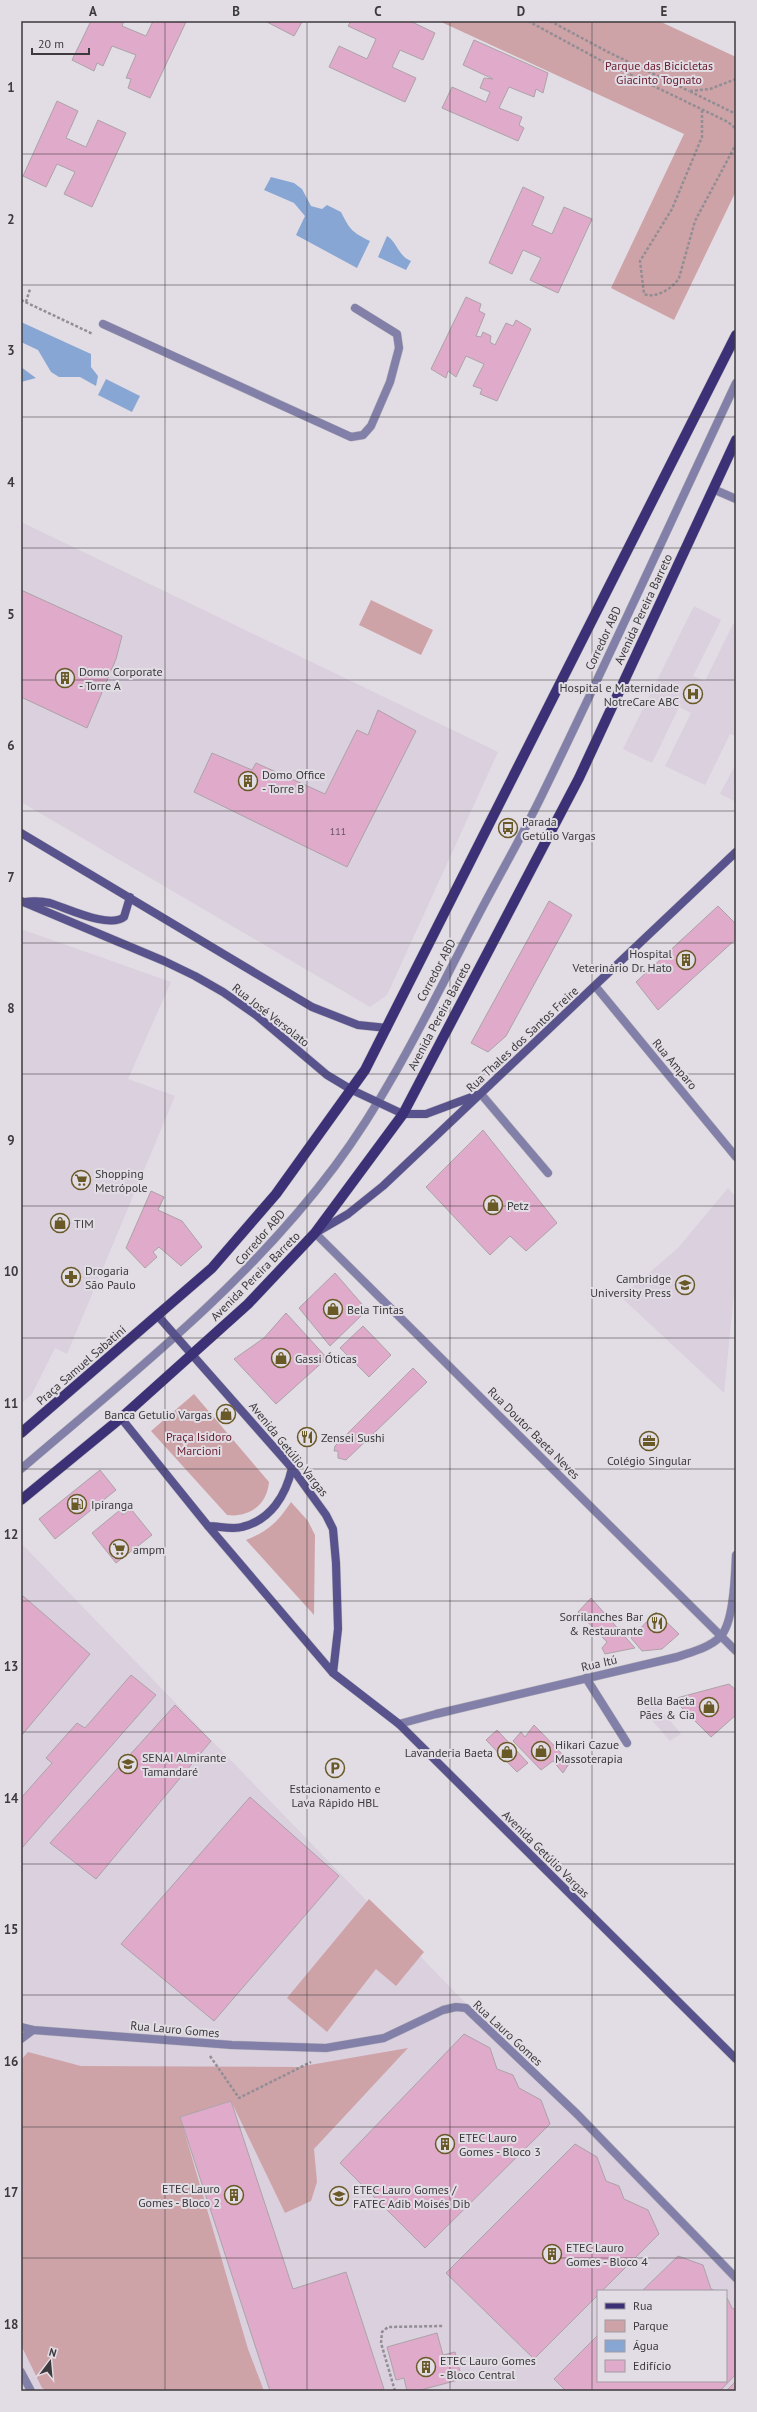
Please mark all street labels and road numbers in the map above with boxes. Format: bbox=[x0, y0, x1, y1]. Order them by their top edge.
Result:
street label: Avenida Pereira Barreto bbox=[611, 551, 675, 667]
street label: Corredor ABD bbox=[582, 604, 624, 672]
street label: Corredor ABD bbox=[413, 936, 459, 1004]
street label: Avenida Pereira Barreto bbox=[404, 959, 474, 1073]
street label: Rua José Versolato bbox=[229, 980, 313, 1050]
street label: Rua Thales dos Santos Freire bbox=[463, 983, 581, 1095]
street label: Rua Amparo bbox=[649, 1035, 701, 1093]
street label: Corredor ABD bbox=[232, 1206, 288, 1268]
street label: Avenida Pereira Barreto bbox=[207, 1228, 303, 1324]
street label: Praça Samuel Sabatini bbox=[33, 1322, 129, 1408]
street label: Rua Doutor Baeta Neves bbox=[485, 1384, 583, 1482]
street label: Avenida Getúlio Vargas bbox=[246, 1399, 332, 1499]
street label: Rua Itú bbox=[579, 1652, 619, 1674]
street label: Avenida Getúlio Vargas bbox=[499, 1807, 593, 1901]
street label: Rua Lauro Gomes bbox=[470, 1997, 546, 2069]
street label: Rua Lauro Gomes bbox=[130, 2018, 220, 2040]

